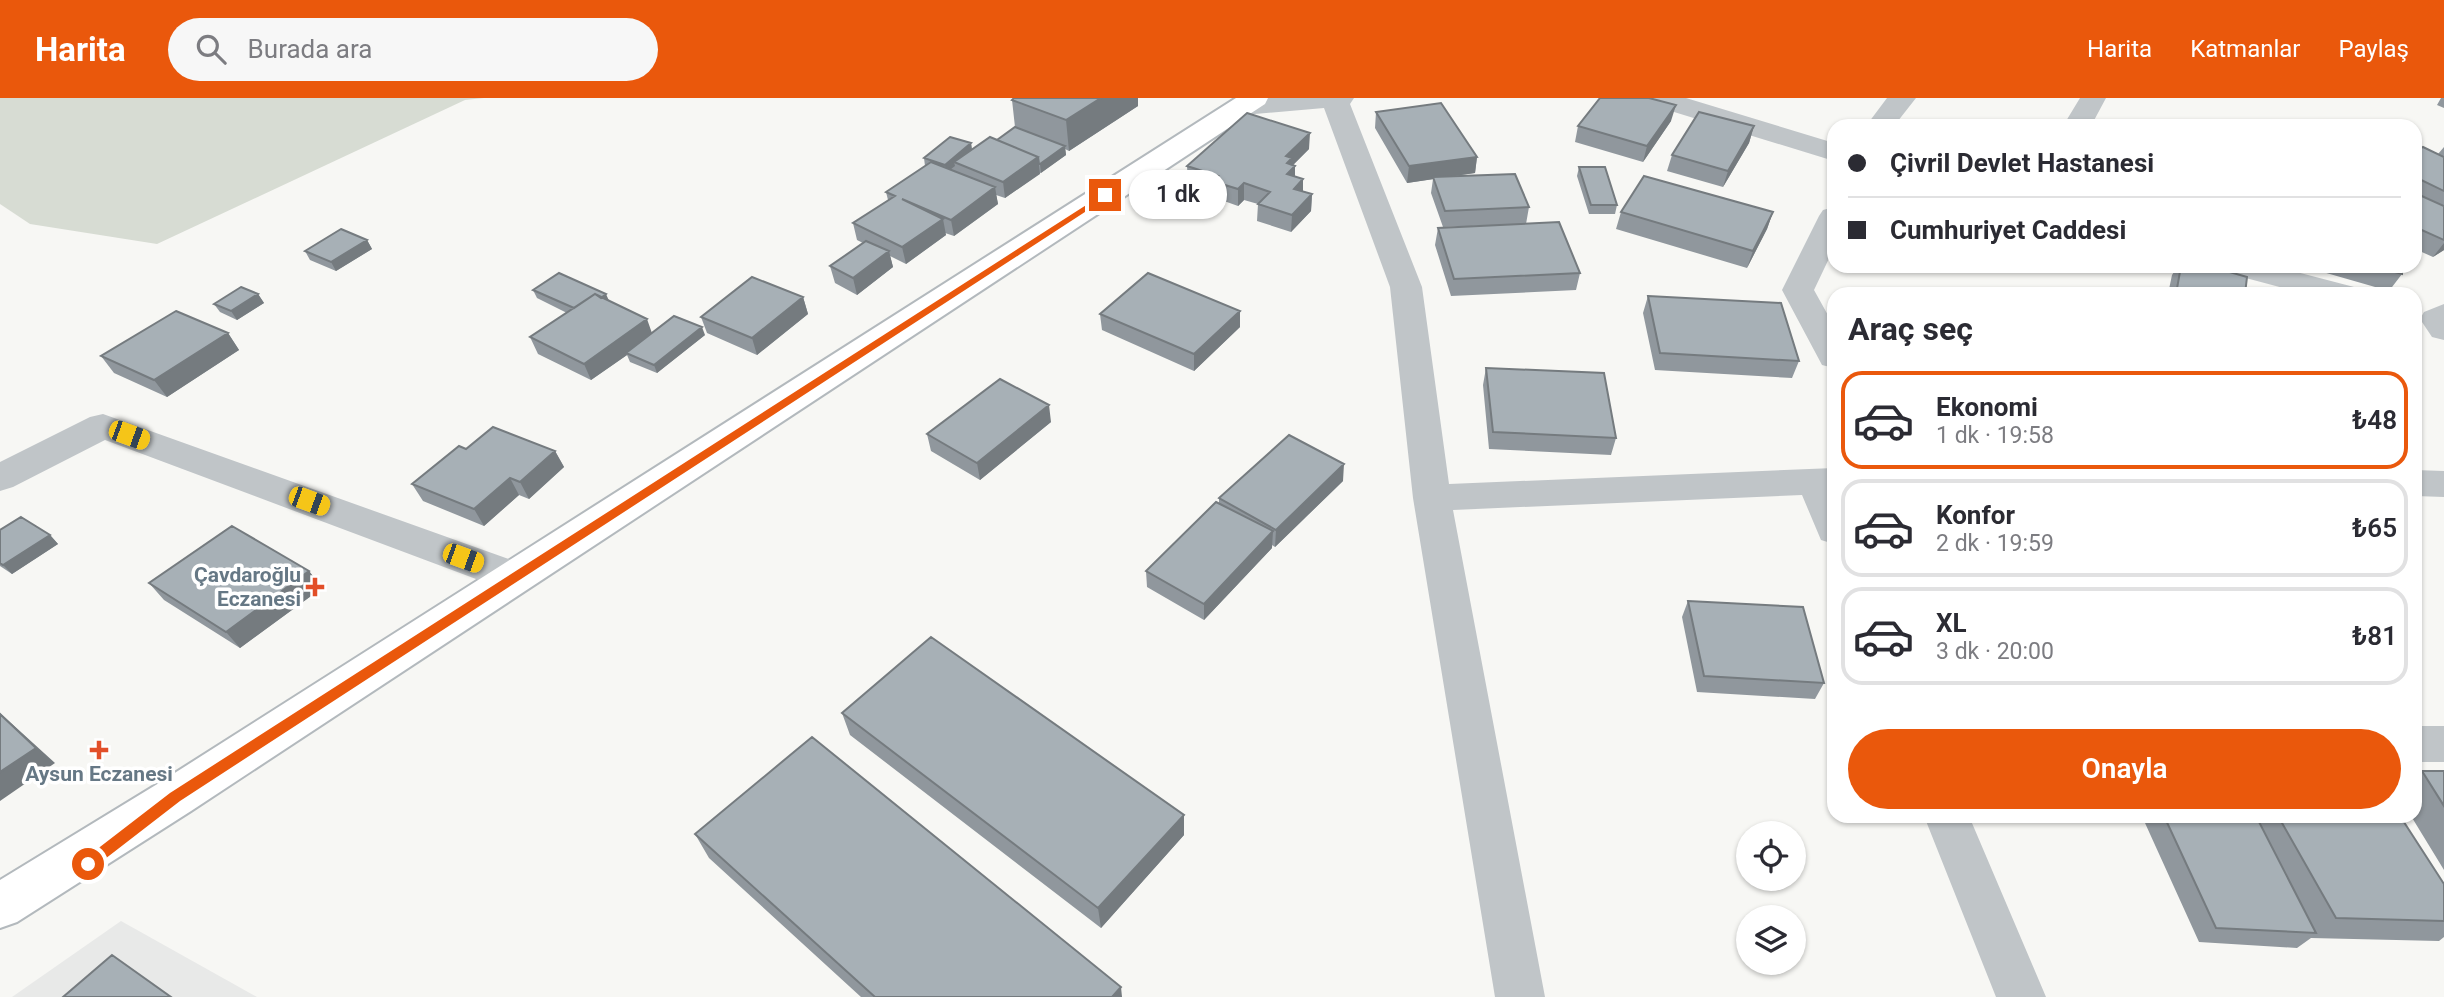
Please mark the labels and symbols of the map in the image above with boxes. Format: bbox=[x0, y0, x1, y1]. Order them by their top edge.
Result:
callout: 1 dk bbox=[1130, 170, 1228, 220]
route end bbox=[1089, 179, 1121, 211]
car bbox=[106, 418, 153, 452]
car bbox=[286, 484, 333, 518]
car bbox=[440, 541, 487, 575]
place label: Çavdaroğlu Eczanesi bbox=[194, 563, 301, 611]
marker: Çavdaroğlu Eczanesi bbox=[307, 579, 323, 595]
marker: Aysun Eczanesi bbox=[91, 742, 107, 758]
place label: Aysun Eczanesi bbox=[25, 762, 173, 786]
route start bbox=[72, 848, 104, 880]

